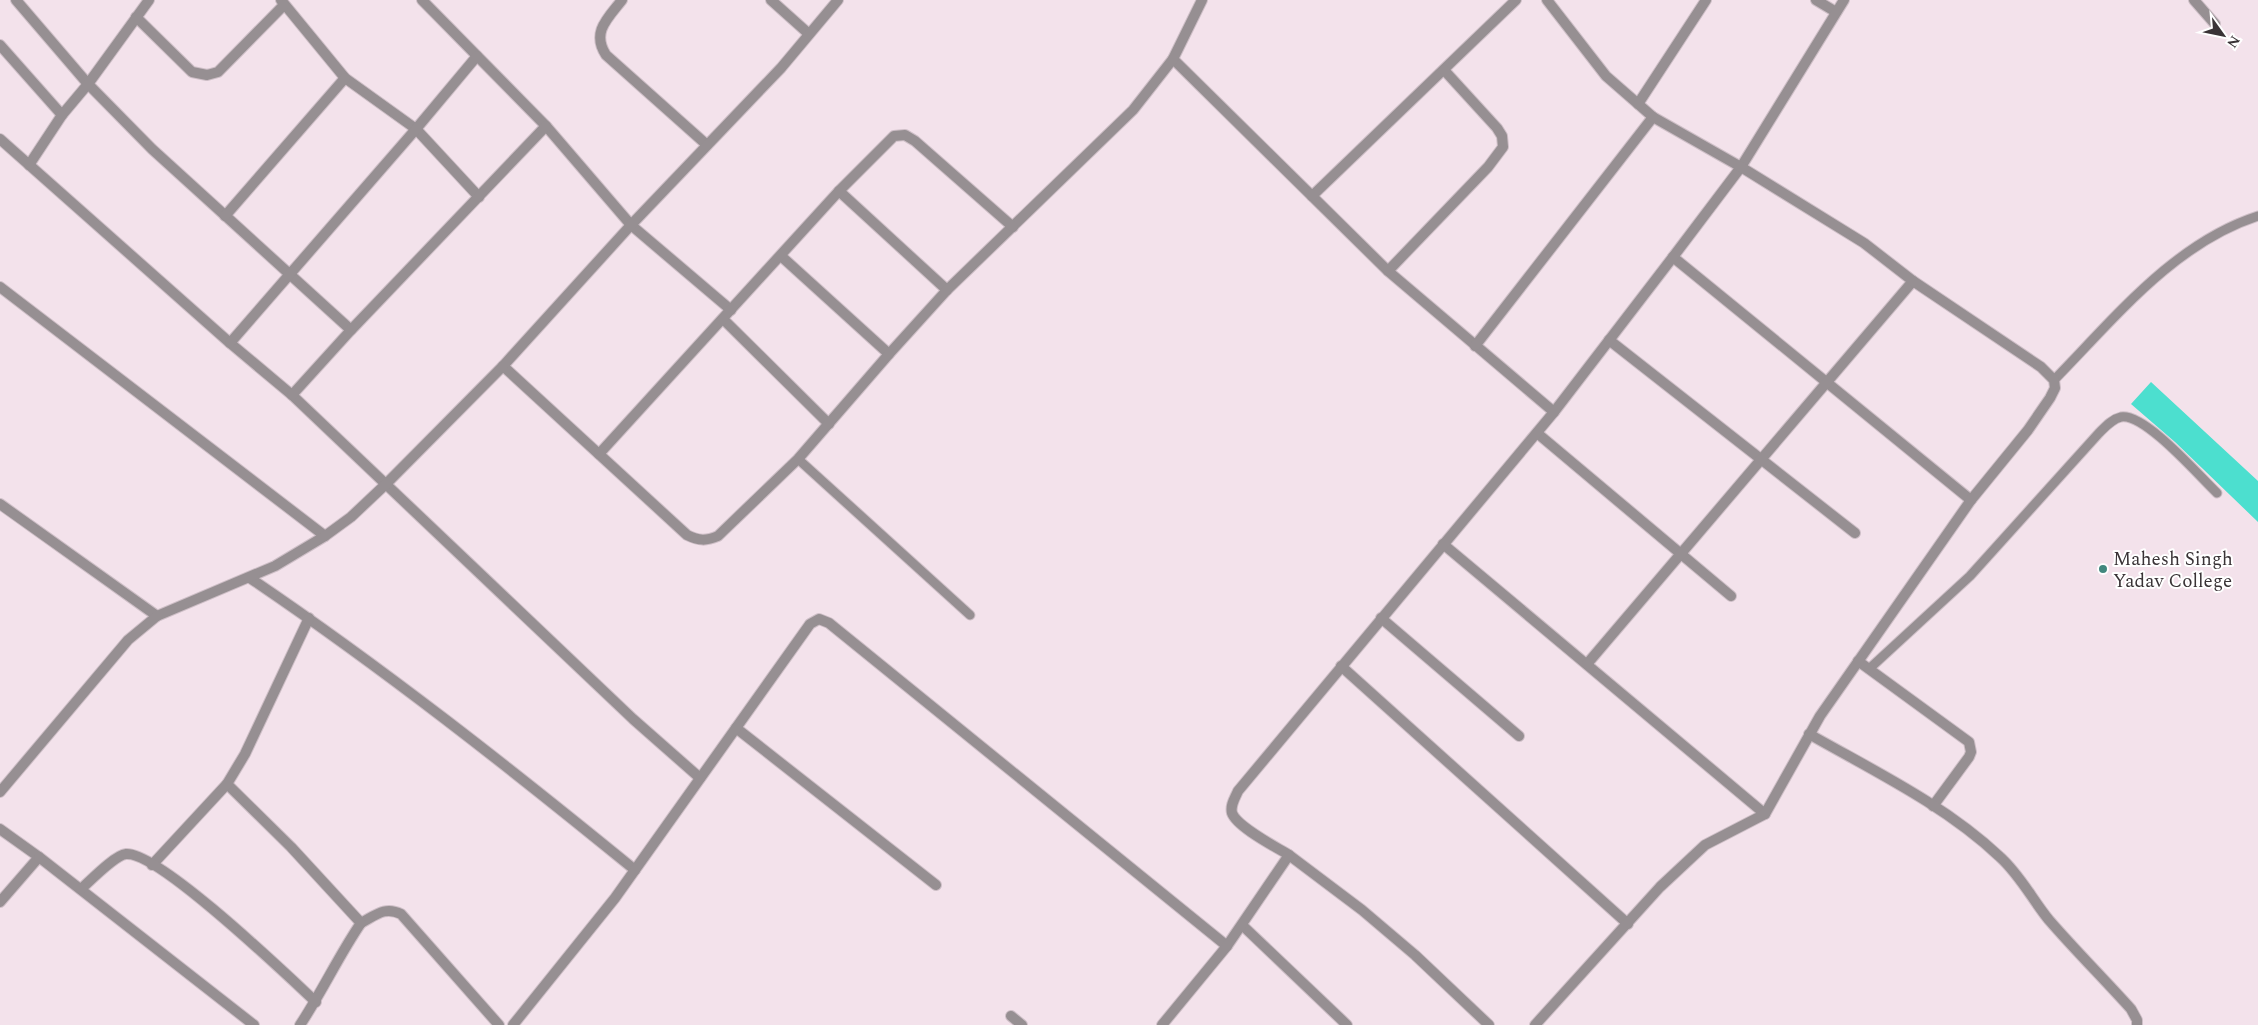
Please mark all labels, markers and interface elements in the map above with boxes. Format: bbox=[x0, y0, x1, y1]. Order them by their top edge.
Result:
north arrow bbox=[2198, 10, 2248, 60]
text: N bbox=[2222, 31, 2245, 52]
place label: Mahesh Singh Yadav College bbox=[2113, 545, 2233, 596]
marker: Mahesh Singh Yadav College bbox=[2097, 563, 2109, 575]

